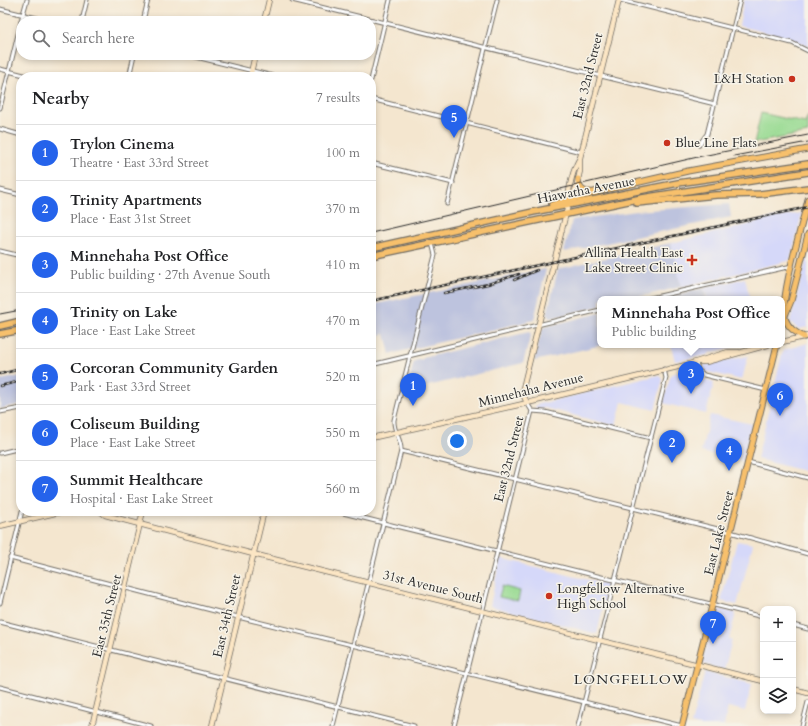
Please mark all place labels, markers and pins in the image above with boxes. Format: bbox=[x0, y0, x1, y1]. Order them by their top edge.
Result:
place label: L&H Station bbox=[714, 70, 785, 88]
marker: L&H Station bbox=[787, 74, 797, 84]
pin: 5 bbox=[441, 105, 467, 138]
place label: Blue Line Flats bbox=[675, 134, 757, 152]
marker: Blue Line Flats bbox=[662, 138, 672, 148]
place label: Allina Health East Lake Street Clinic bbox=[584, 244, 683, 277]
marker: Allina Health East Lake Street Clinic bbox=[686, 254, 698, 266]
pin: 3 bbox=[678, 361, 704, 394]
pin: 1 bbox=[400, 373, 426, 406]
pin: 6 bbox=[767, 383, 793, 416]
pin: 2 bbox=[659, 430, 685, 463]
pin: 4 bbox=[716, 438, 742, 471]
place label: Longfellow Alternative High School bbox=[557, 580, 685, 613]
marker: Longfellow Alternative High School bbox=[544, 591, 554, 601]
pin: 7 bbox=[700, 611, 726, 644]

